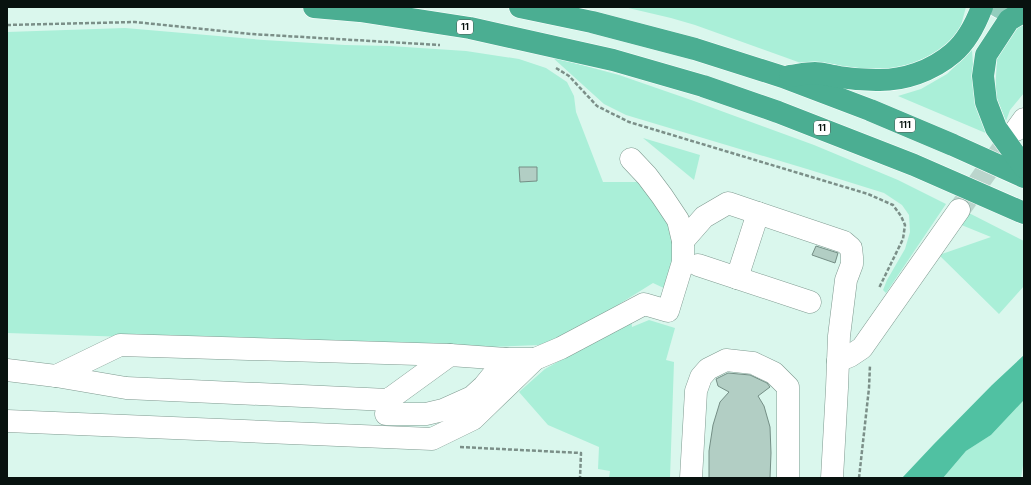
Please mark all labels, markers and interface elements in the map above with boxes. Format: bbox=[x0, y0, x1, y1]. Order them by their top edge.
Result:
road number: 11 bbox=[457, 20, 473, 34]
road number: 111 bbox=[895, 118, 915, 132]
road number: 11 bbox=[814, 121, 830, 135]

